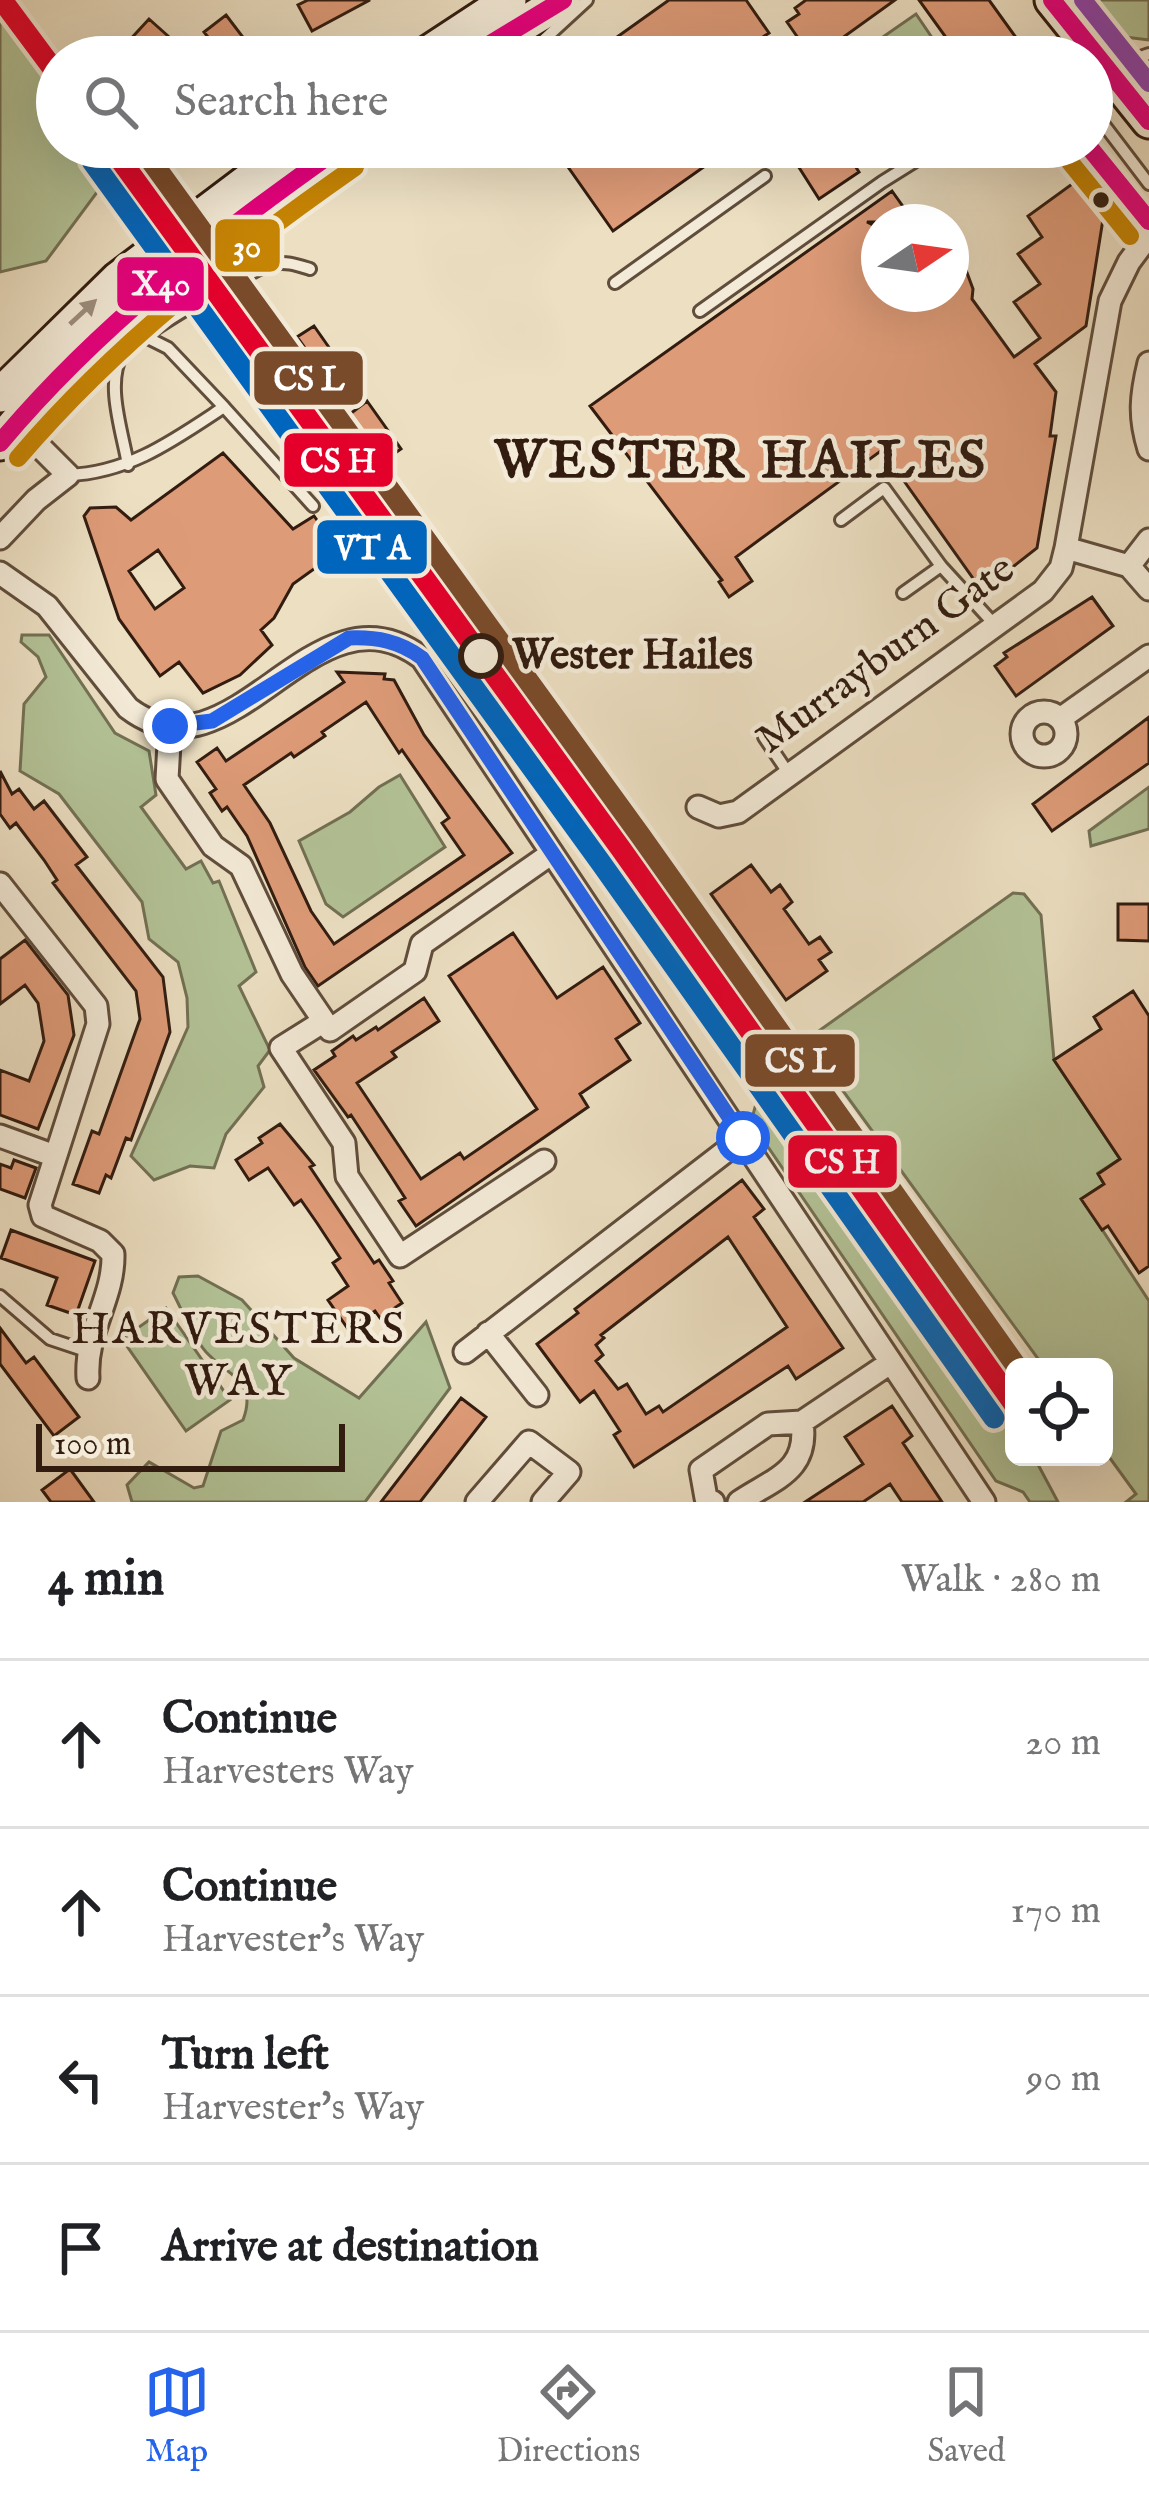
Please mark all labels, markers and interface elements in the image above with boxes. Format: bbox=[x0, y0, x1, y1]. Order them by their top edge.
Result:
search box bbox=[36, 36, 1113, 168]
icon: search bbox=[78, 69, 144, 135]
text: Search here bbox=[174, 74, 388, 131]
unlabelled marker bbox=[1090, 189, 1112, 211]
north arrow bbox=[861, 204, 969, 312]
line badge: 30 bbox=[213, 217, 282, 274]
text: 30 bbox=[233, 227, 261, 269]
line badge: X40 bbox=[115, 255, 206, 313]
text: X40 bbox=[131, 265, 191, 307]
one-way arrow bbox=[68, 299, 97, 327]
line badge: CS L bbox=[252, 349, 365, 407]
text: CS L bbox=[273, 360, 345, 402]
district label: WESTER HAILES bbox=[494, 428, 988, 497]
line badge: CS H bbox=[282, 431, 395, 489]
text: CS H bbox=[300, 442, 376, 484]
line badge: VT A bbox=[315, 518, 429, 576]
text: VT A bbox=[333, 529, 412, 571]
street label: Murrayburn Gate bbox=[747, 544, 1025, 766]
place label: Wester Hailes bbox=[512, 630, 753, 683]
marker: Wester Hailes bbox=[460, 635, 502, 677]
route end bbox=[143, 699, 197, 753]
line badge: CS L bbox=[743, 1032, 857, 1089]
text: CS L bbox=[764, 1042, 836, 1084]
route start bbox=[716, 1111, 770, 1165]
line badge: CS H bbox=[786, 1133, 899, 1190]
text: CS H bbox=[804, 1143, 880, 1185]
district label: HARVESTERS WAY bbox=[71, 1302, 407, 1411]
map controls bbox=[1005, 1358, 1113, 1466]
button: locate bbox=[1005, 1358, 1113, 1466]
scale bar bbox=[36, 1418, 345, 1471]
text: 100 m bbox=[54, 1424, 131, 1466]
text: 4 min bbox=[48, 1548, 164, 1613]
text: Walk · 280 m bbox=[901, 1556, 1101, 1605]
text: Continue bbox=[162, 1691, 337, 1748]
icon: ahead bbox=[48, 1711, 114, 1777]
text: 20 m bbox=[1025, 1719, 1101, 1768]
text: Harvesters Way bbox=[162, 1748, 414, 1797]
text: Continue bbox=[162, 1859, 337, 1916]
icon: ahead bbox=[48, 1879, 114, 1945]
text: 170 m bbox=[1010, 1887, 1101, 1936]
text: Harvester's Way bbox=[162, 1916, 424, 1965]
text: Turn left bbox=[162, 2027, 329, 2084]
icon: left bbox=[48, 2047, 114, 2113]
text: 90 m bbox=[1026, 2055, 1101, 2104]
text: Harvester's Way bbox=[162, 2084, 424, 2133]
icon: arrive bbox=[48, 2215, 114, 2281]
text: Arrive at destination bbox=[162, 2219, 539, 2276]
tab: Map bbox=[144, 2359, 210, 2473]
tab: Directions bbox=[497, 2359, 640, 2473]
tab: Saved bbox=[927, 2359, 1005, 2473]

